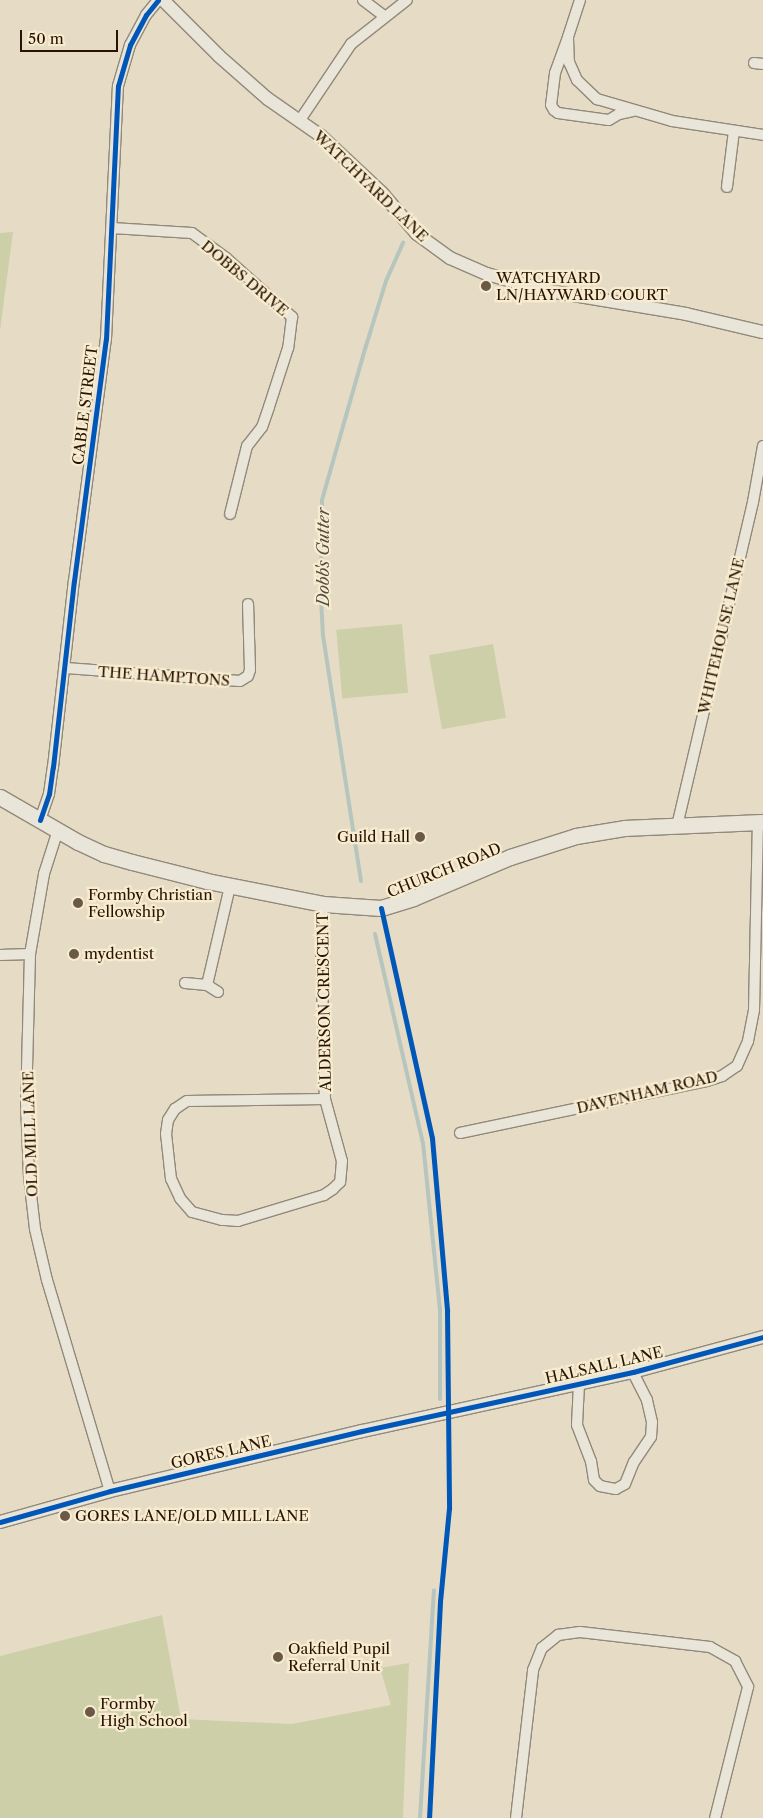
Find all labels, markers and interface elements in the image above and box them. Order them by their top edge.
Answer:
scale bar [22,20,120,52]
text: 50 m [28,29,64,48]
street label: WATCHYARD LANE [310,127,432,245]
street label: DOBBS DRIVE [198,236,292,320]
place label: WATCHYARD LN/HAYWARD COURT [496,268,668,303]
marker: WATCHYARD LN/HAYWARD COURT [480,280,492,292]
street label: CABLE STREET [69,344,101,466]
water label: Dobb's Gutter [313,508,333,606]
street label: WHITEHOUSE LANE [694,556,748,716]
street label: THE HAMPTONS [97,662,231,690]
place label: Guild Hall [337,828,410,846]
marker: Guild Hall [414,831,426,843]
street label: CHURCH ROAD [384,839,504,901]
place label: Formby Christian Fellowship [88,885,213,920]
marker: Formby Christian Fellowship [72,897,84,909]
street label: ALDERSON CRESCENT [313,912,335,1092]
place label: mydentist [84,945,154,963]
marker: mydentist [68,948,80,960]
street label: DAVENHAM ROAD [575,1067,719,1117]
street label: OLD MILL LANE [19,1071,41,1197]
street label: HALSALL LANE [543,1343,665,1387]
street label: GORES LANE [169,1432,273,1472]
place label: GORES LANE/OLD MILL LANE [75,1507,309,1525]
marker: GORES LANE/OLD MILL LANE [59,1510,71,1522]
place label: Oakfield Pupil Referral Unit [288,1639,390,1674]
marker: Oakfield Pupil Referral Unit [272,1651,284,1663]
place label: Formby High School [100,1694,188,1729]
marker: Formby High School [84,1706,96,1718]

